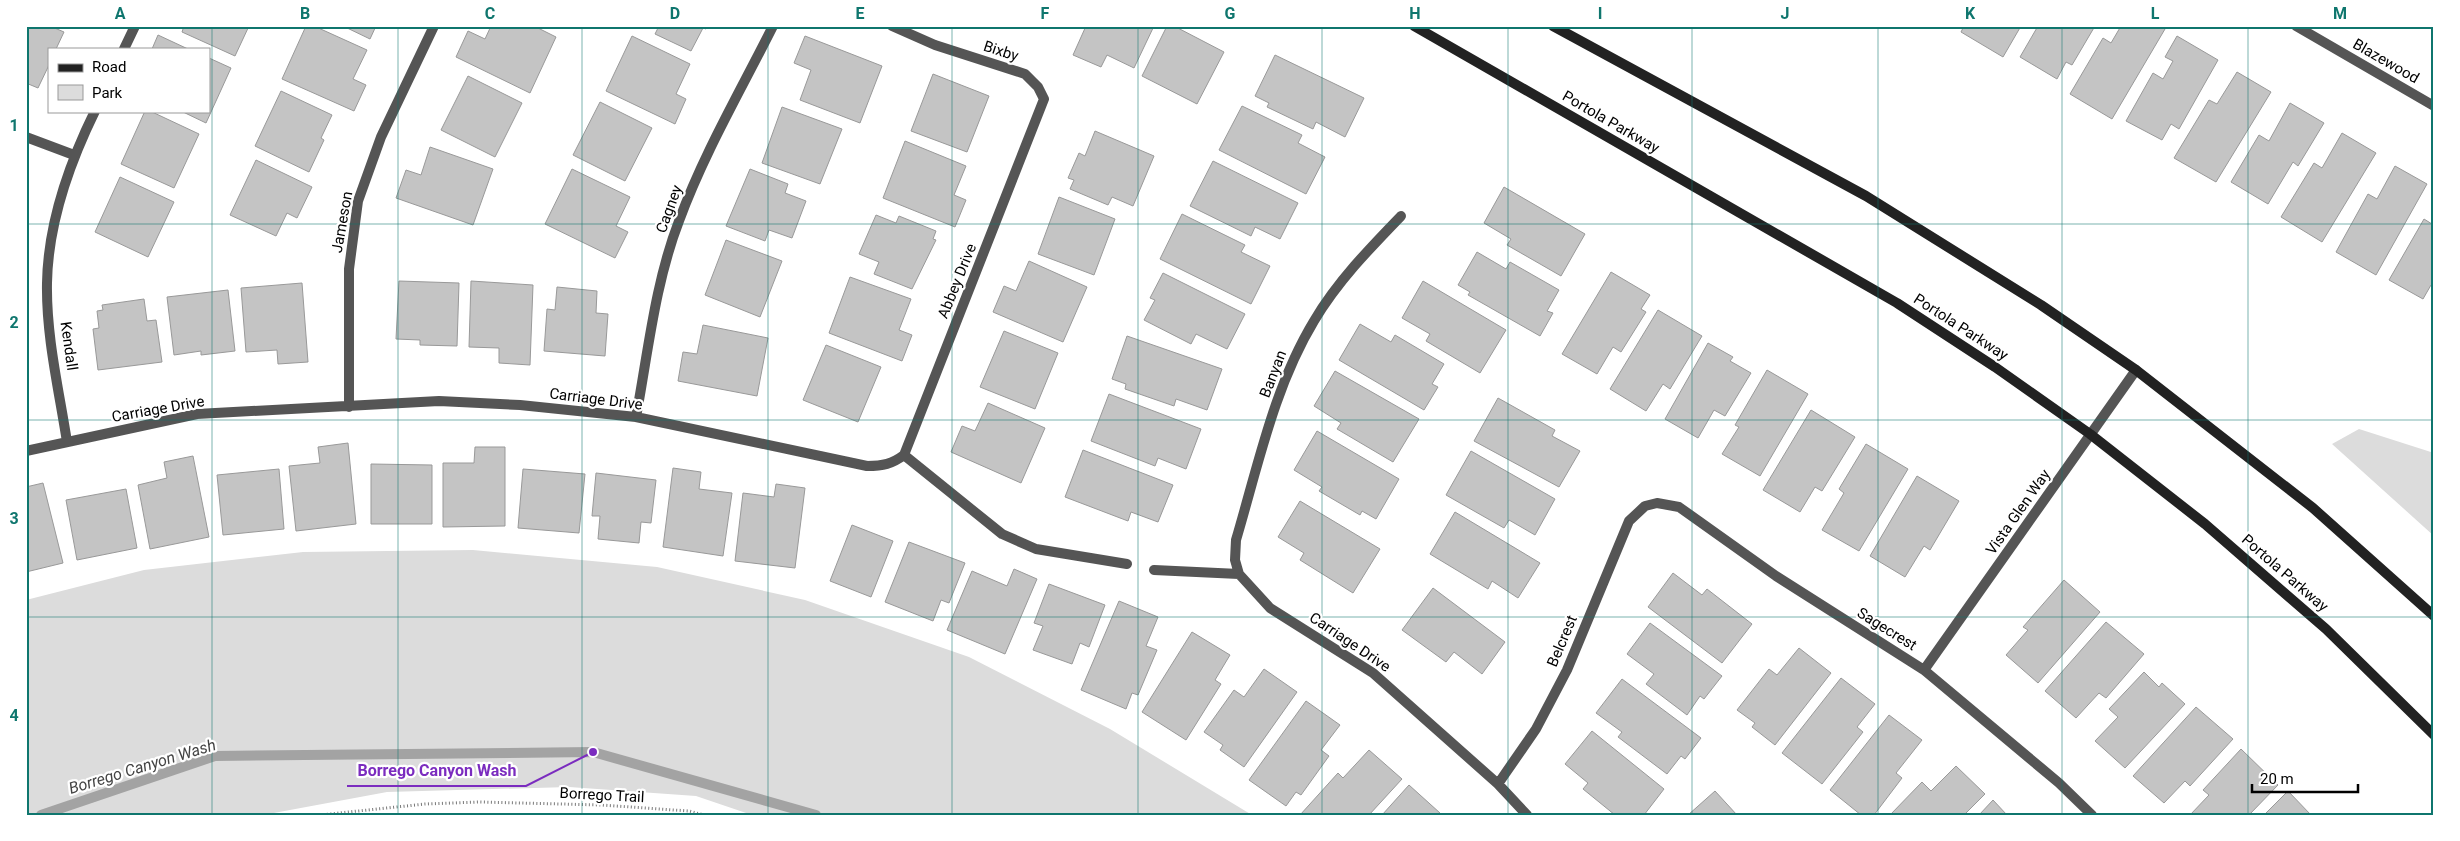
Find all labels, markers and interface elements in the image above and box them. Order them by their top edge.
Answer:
text: A [115,4,126,23]
text: B [300,4,310,23]
text: C [485,4,495,23]
text: D [670,4,680,23]
text: E [856,4,865,23]
text: F [1041,4,1050,23]
text: G [1225,4,1236,23]
text: H [1409,4,1421,23]
text: I [1598,4,1602,23]
text: J [1781,4,1789,23]
text: K [1965,4,1976,23]
text: L [2151,4,2160,23]
text: M [2333,4,2347,23]
street label: Blazewood [2350,35,2422,87]
street label: Bixby [981,37,1021,65]
legend [48,48,210,112]
text: Road [92,58,126,76]
text: Park [92,84,123,102]
street label: Portola Parkway [1559,87,1663,157]
text: 1 [9,116,19,135]
street label: Cagney [652,183,686,235]
street label: Jameson [328,190,356,254]
street label: Abbey Drive [934,241,980,321]
street label: Portola Parkway [1910,290,2012,364]
text: 2 [9,313,19,332]
street label: Kendall [57,320,81,372]
street label: Banyan [1256,348,1290,400]
street label: Carriage Drive [548,384,644,414]
street label: Carriage Drive [110,392,206,426]
street label: Vista Glen Way [1982,466,2054,558]
text: 3 [9,509,19,528]
street label: Portola Parkway [2238,530,2332,616]
street label: Sagecrest [1854,604,1920,654]
street label: Carriage Drive [1306,608,1394,676]
street label: Belcrest [1543,612,1581,670]
text: 4 [9,706,19,725]
water label: Borrego Canyon Wash [66,735,218,798]
callout: Borrego Canyon Wash [347,755,526,786]
text: Borrego Canyon Wash [358,761,517,780]
scale bar [2252,761,2359,793]
text: 20 m [2260,770,2294,788]
street label: Borrego Trail [559,784,645,806]

